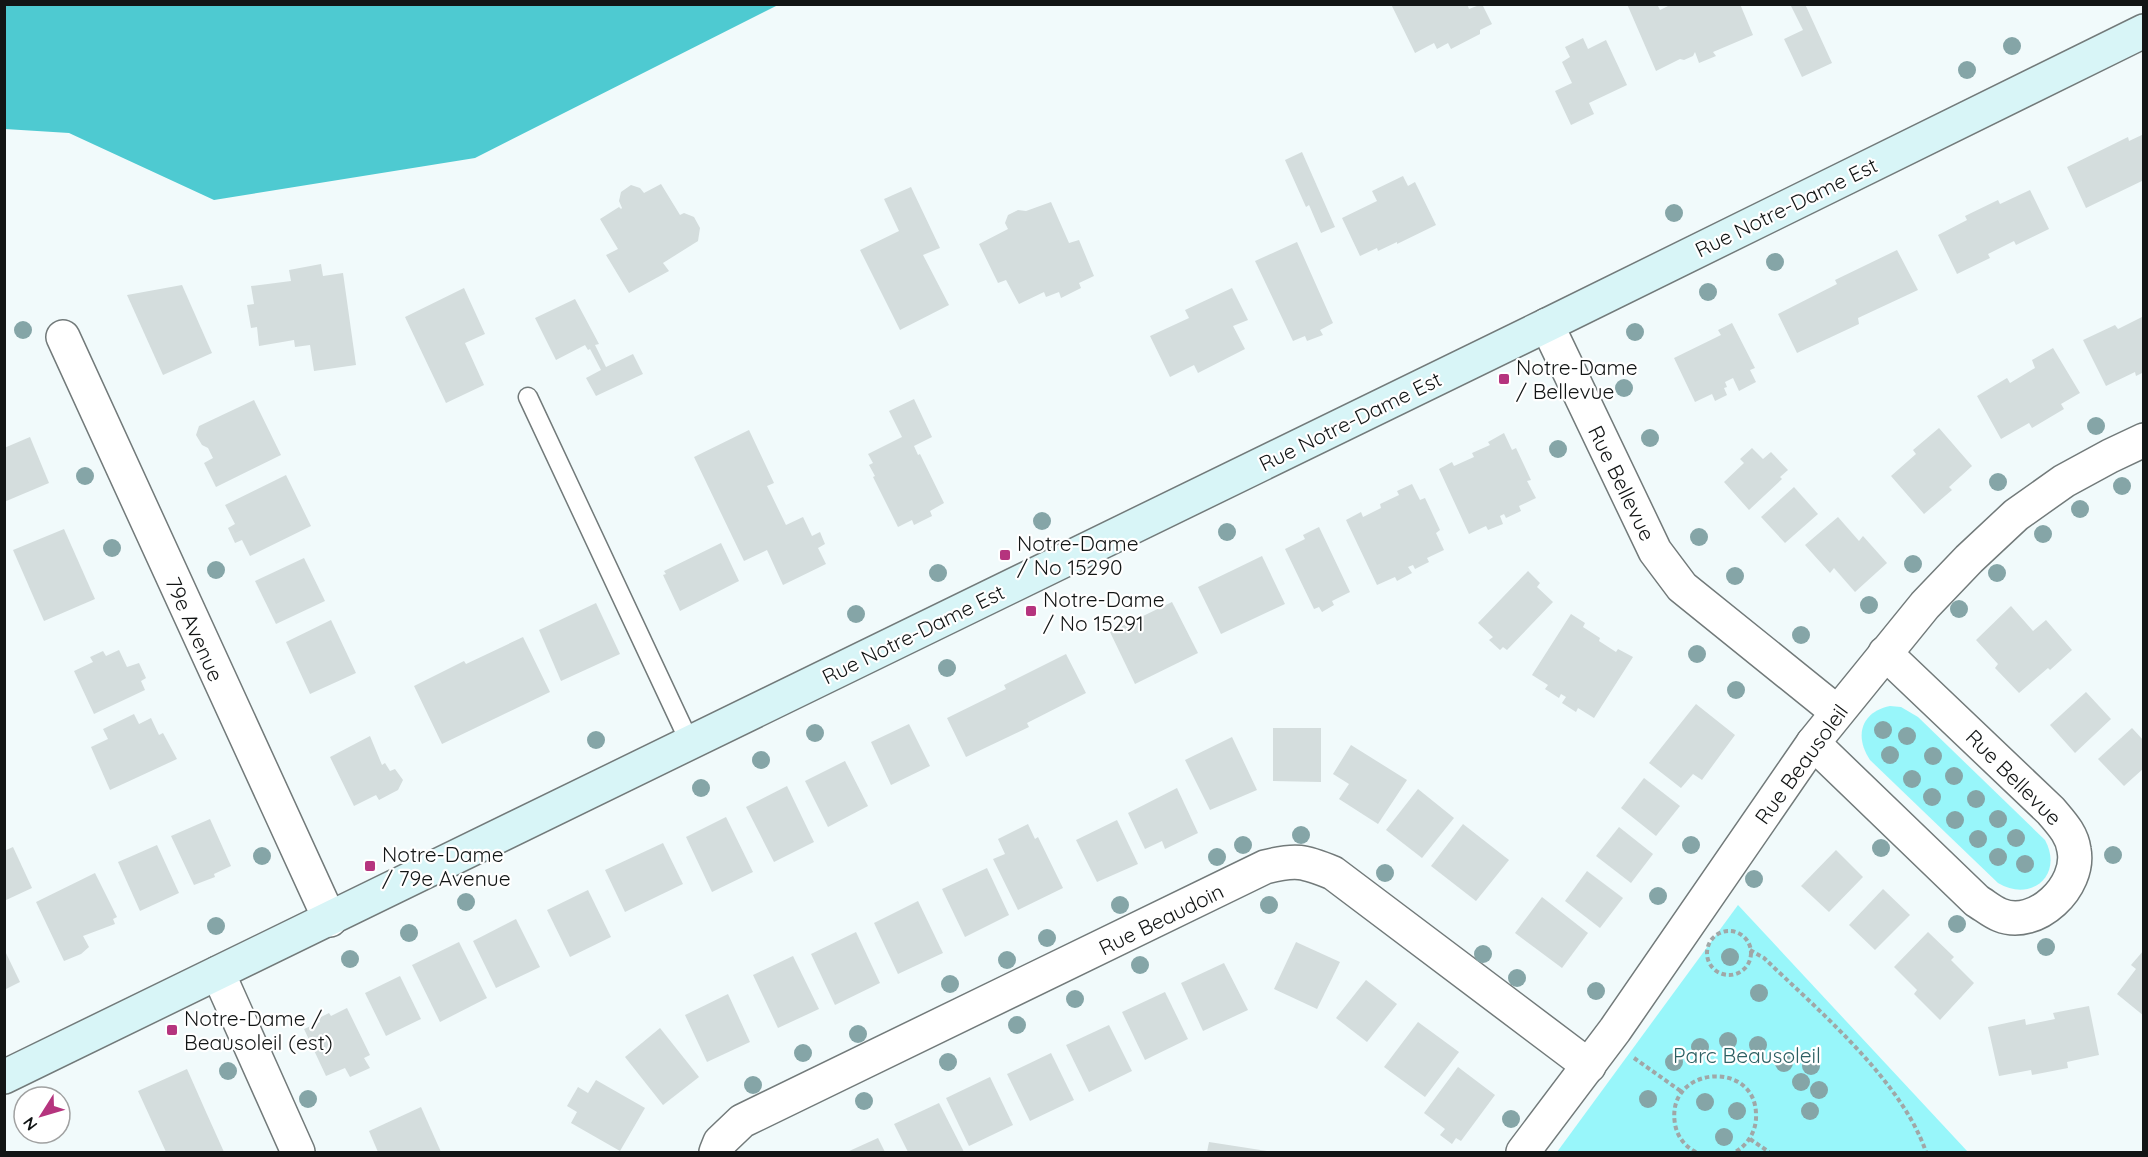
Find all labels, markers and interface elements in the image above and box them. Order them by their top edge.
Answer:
street label: Rue Notre-Dame Est [1691,152,1881,262]
place label: Notre-Dame / Bellevue [1516,354,1638,404]
street label: Rue Notre-Dame Est [1255,366,1445,476]
marker: Notre-Dame / Bellevue [1497,372,1511,386]
street label: Rue Bellevue [1583,421,1661,545]
place label: Notre-Dame / No 15290 [1017,530,1139,580]
marker: Notre-Dame / No 15290 [998,548,1012,562]
street label: 79e Avenue [160,573,230,685]
street label: Rue Notre-Dame Est [818,579,1008,689]
place label: Notre-Dame / No 15291 [1043,586,1165,636]
marker: Notre-Dame / No 15291 [1024,604,1038,618]
street label: Rue Beausoleil [1749,699,1853,829]
street label: Rue Bellevue [1961,724,2067,830]
place label: Notre-Dame / 79e Avenue [382,841,511,891]
marker: Notre-Dame / 79e Avenue [363,859,377,873]
street label: Rue Beaudoin [1094,878,1228,960]
place label: Notre-Dame / Beausoleil (est) [184,1005,333,1055]
marker: Notre-Dame / Beausoleil (est) [165,1023,179,1037]
park label: Parc Beausoleil [1673,1042,1821,1068]
north arrow [12,1085,72,1145]
text: N [18,1113,42,1135]

